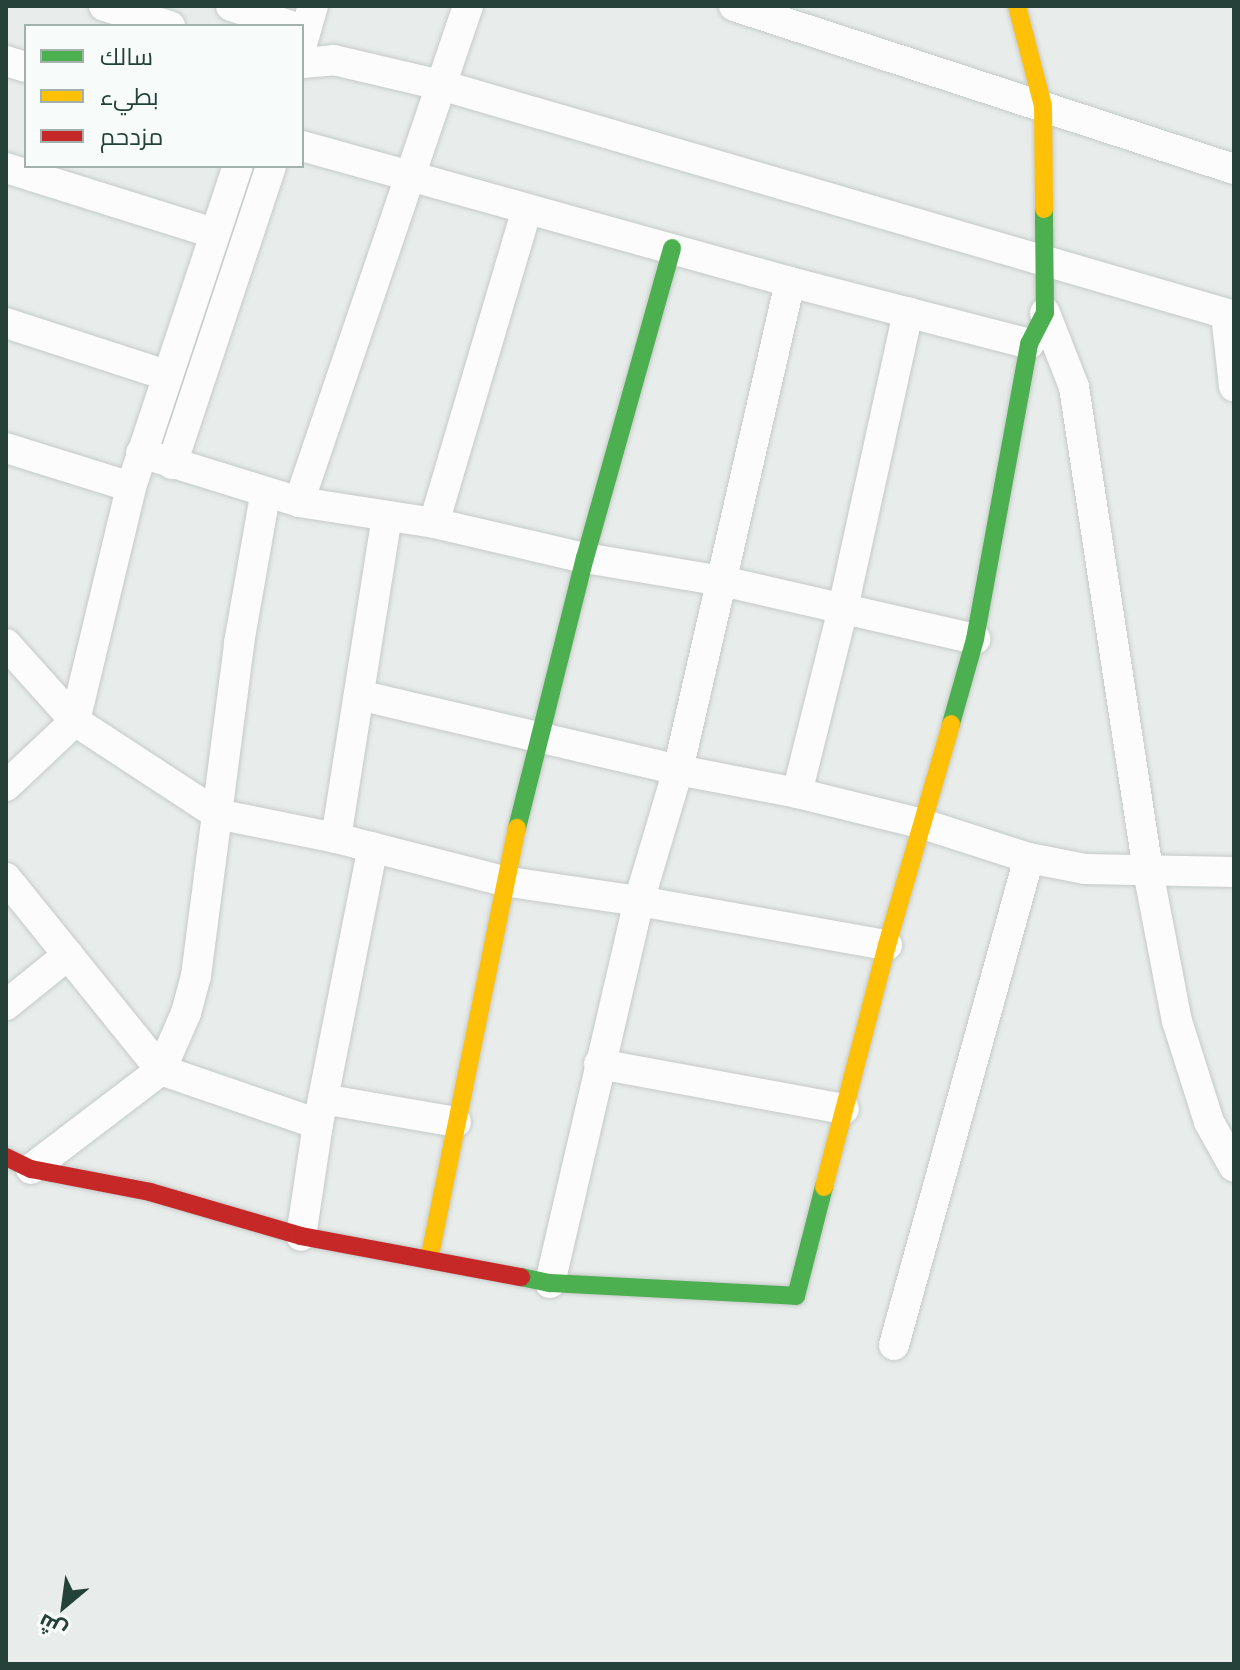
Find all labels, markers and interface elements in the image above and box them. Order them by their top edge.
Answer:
legend [24,24,304,168]
text: سالك [100,40,153,72]
text: بطيء [100,80,159,112]
text: مزدحم [100,120,163,152]
north arrow [24,1566,104,1646]
text: ش [33,1607,72,1647]

